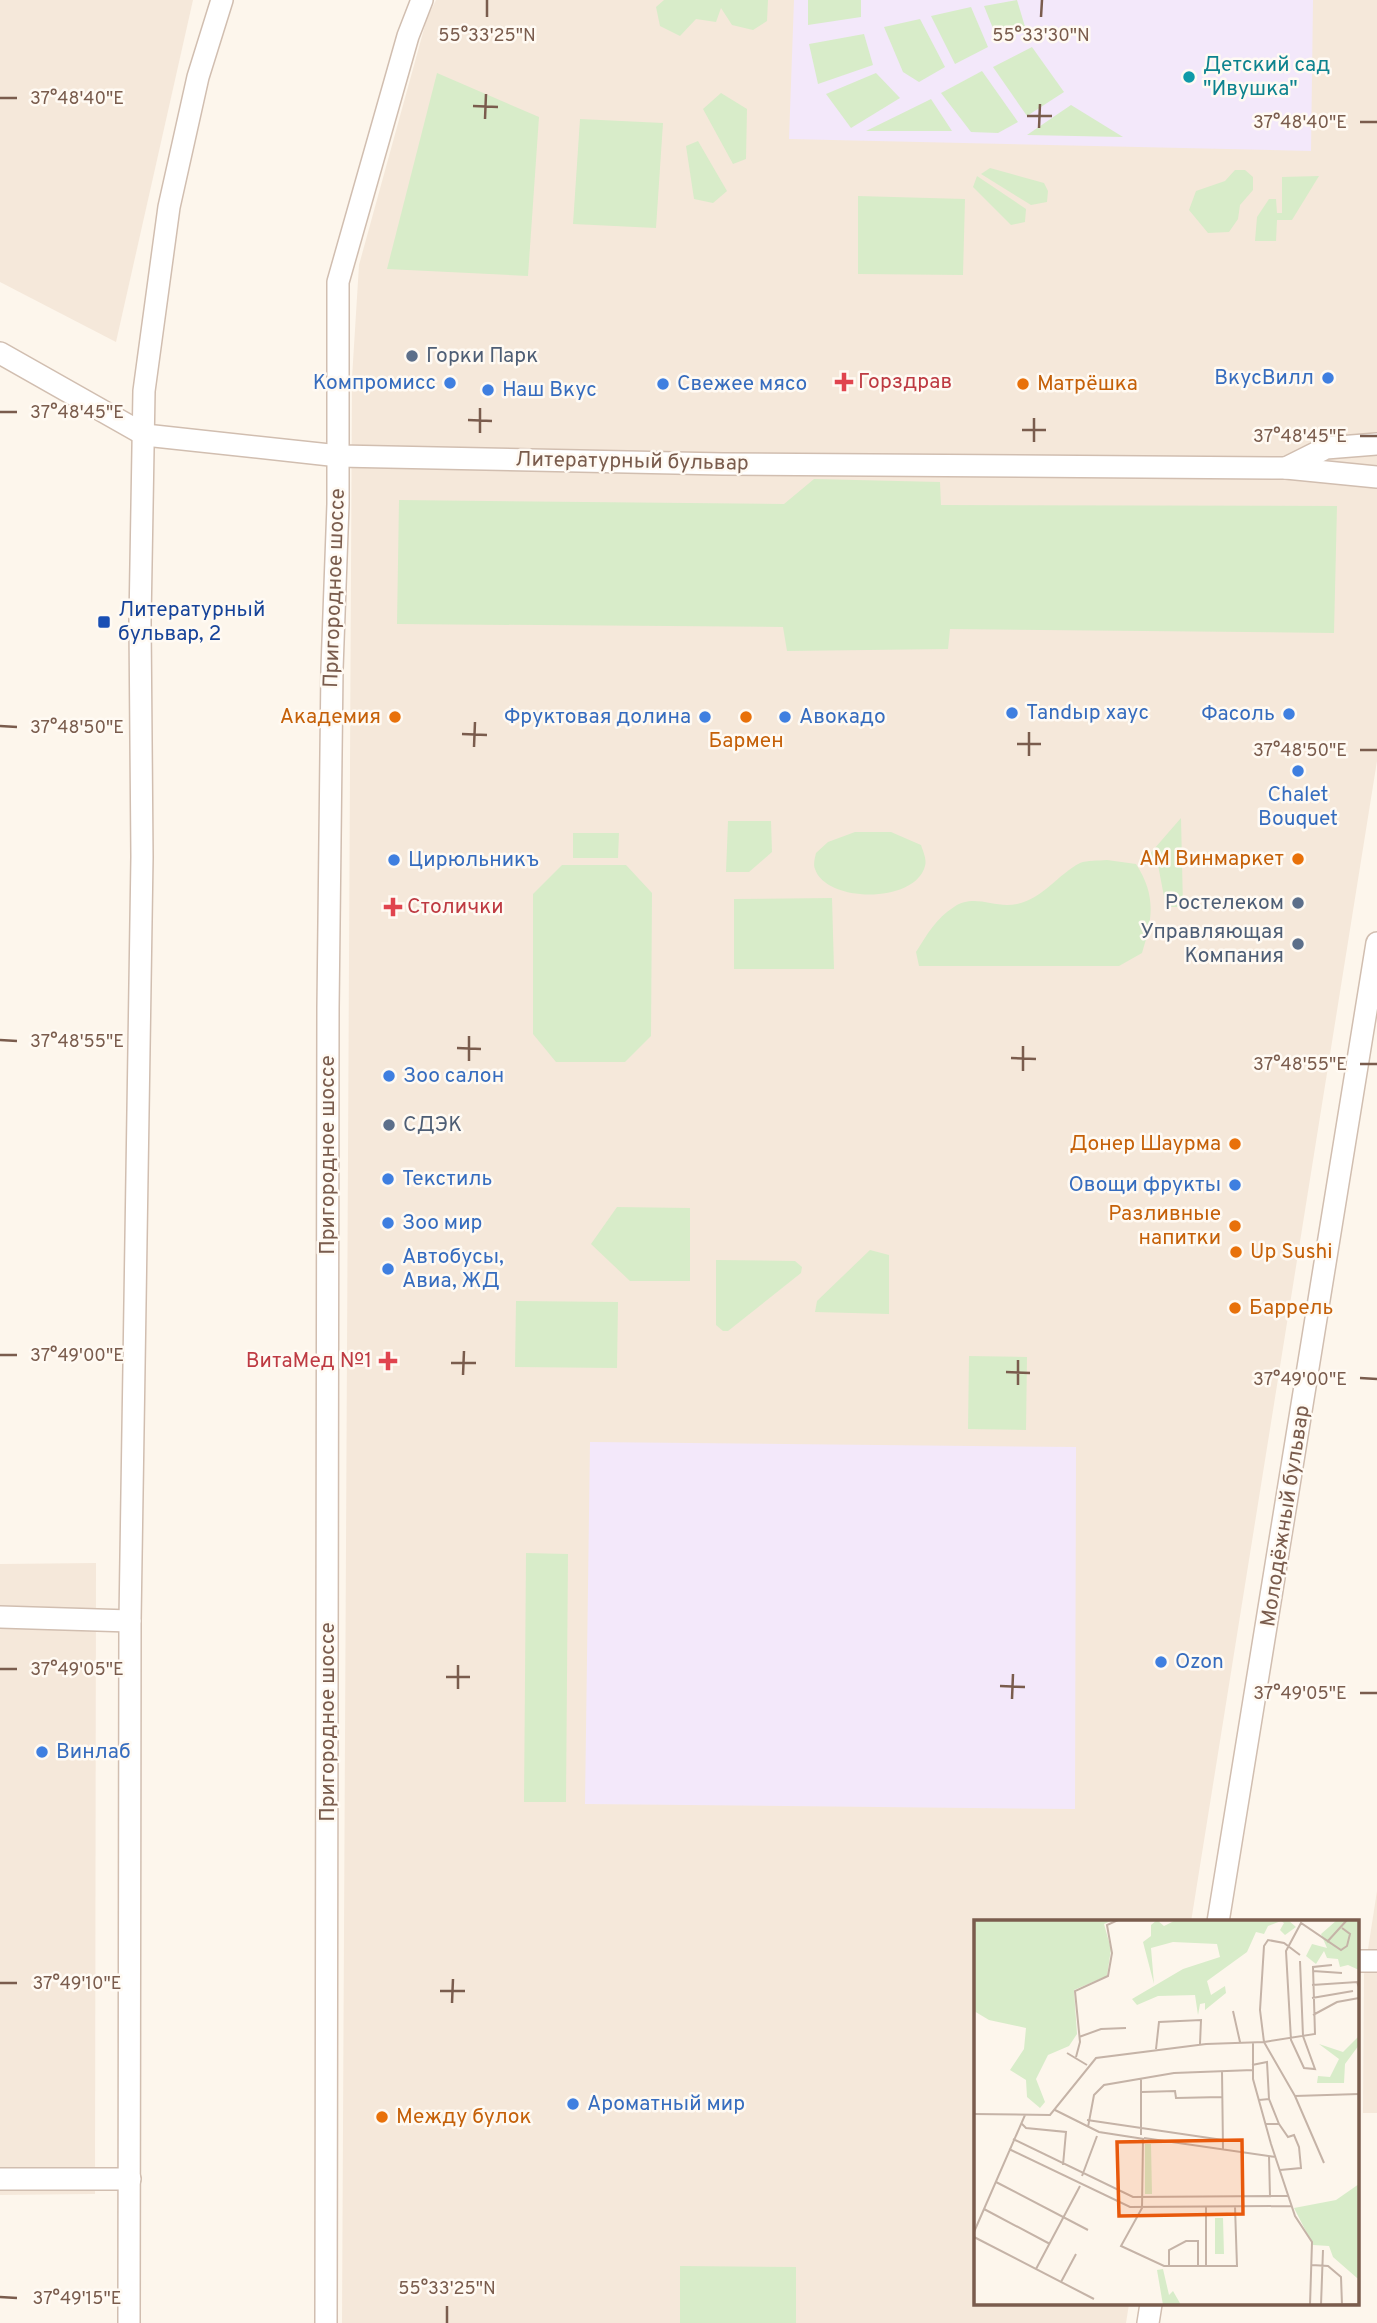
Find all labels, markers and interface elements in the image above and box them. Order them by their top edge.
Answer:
text: 55°33'25"N [438,25,536,48]
text: 55°33'30"N [992,25,1090,48]
place label: Детский сад "Ивушка" [1203,52,1330,103]
marker: Детский сад "Ивушка" [1181,69,1197,85]
text: 37°48'40"E [30,88,124,111]
text: 37°48'40"E [1253,112,1347,135]
place label: Горки Парк [426,343,538,370]
marker: Горки Парк [404,348,420,364]
place label: ВкусВилл [1214,365,1314,392]
place label: Горздрав [858,369,952,396]
place label: Компромисс [313,370,436,397]
marker: ВкусВилл [1320,370,1336,386]
place label: Свежее мясо [677,371,807,398]
place label: Матрёшка [1037,371,1138,398]
marker: Горздрав [836,374,852,390]
marker: Компромисс [442,375,458,391]
marker: Свежее мясо [655,376,671,392]
marker: Матрёшка [1015,376,1031,392]
place label: Наш Вкус [502,377,597,404]
marker: Наш Вкус [480,382,496,398]
text: 37°48'45"E [30,402,124,425]
text: 37°48'45"E [1253,426,1347,449]
street label: Литературный бульвар [515,446,749,478]
street label: Пригородное шоссе [318,488,352,688]
place label: Литературный бульвар, 2 [118,597,265,648]
marker: Литературный бульвар, 2 [96,614,112,630]
place label: Tandыр хаус [1026,700,1149,727]
place label: Фасоль [1201,701,1275,728]
place label: Академия [280,704,381,731]
place label: Фруктовая долина [504,704,691,731]
place label: Авокадо [799,704,886,731]
marker: Tandыр хаус [1004,705,1020,721]
marker: Фасоль [1281,706,1297,722]
marker: Академия [387,709,403,725]
marker: Фруктовая долина [697,709,713,725]
marker: Бармен [738,709,754,725]
marker: Авокадо [777,709,793,725]
text: 37°48'50"E [30,717,124,740]
place label: Бармен [708,728,784,755]
text: 37°48'50"E [1253,740,1347,763]
marker: Chalet Bouquet [1290,763,1306,779]
place label: Chalet Bouquet [1258,782,1338,833]
place label: АМ Винмаркет [1139,846,1284,873]
place label: Цирюльникъ [408,847,539,874]
marker: АМ Винмаркет [1290,851,1306,867]
marker: Цирюльникъ [386,852,402,868]
place label: Ростелеком [1165,890,1284,917]
place label: Столички [407,894,504,921]
marker: Ростелеком [1290,895,1306,911]
marker: Столички [385,899,401,915]
place label: Управляющая Компания [1140,919,1284,970]
marker: Управляющая Компания [1290,936,1306,952]
text: 37°48'55"E [30,1031,124,1054]
text: 37°48'55"E [1253,1054,1347,1077]
street label: Пригородное шоссе [315,1055,342,1255]
place label: Зоо салон [403,1063,504,1090]
marker: Зоо салон [381,1068,397,1084]
place label: СДЭК [403,1112,462,1139]
marker: СДЭК [381,1117,397,1133]
place label: Донер Шаурма [1069,1131,1221,1158]
marker: Донер Шаурма [1227,1136,1243,1152]
place label: Текстиль [402,1166,492,1193]
marker: Текстиль [380,1171,396,1187]
place label: Овощи фрукты [1068,1172,1221,1199]
marker: Овощи фрукты [1227,1177,1243,1193]
place label: Разливные напитки [1108,1201,1221,1252]
place label: Зоо мир [402,1210,482,1237]
marker: Зоо мир [380,1215,396,1231]
marker: Разливные напитки [1227,1218,1243,1234]
place label: Up Sushi [1250,1239,1333,1266]
place label: Автобусы, Авиа, ЖД [402,1244,504,1295]
marker: Up Sushi [1228,1244,1244,1260]
marker: Автобусы, Авиа, ЖД [380,1261,396,1277]
place label: Баррель [1249,1295,1333,1322]
marker: Баррель [1227,1300,1243,1316]
text: 37°49'00"E [30,1345,124,1368]
place label: ВитаМед №1 [246,1348,372,1375]
marker: ВитаМед №1 [378,1351,398,1371]
text: 37°49'00"E [1253,1369,1347,1392]
street label: Молодёжный бульвар [1255,1403,1317,1629]
street label: Пригородное шоссе [315,1622,342,1822]
place label: Ozon [1175,1649,1224,1676]
marker: Ozon [1153,1654,1169,1670]
text: 37°49'05"E [30,1659,124,1682]
text: 37°49'05"E [1253,1683,1347,1706]
place label: Винлаб [56,1739,131,1766]
marker: Винлаб [34,1744,50,1760]
inset map [974,1920,1360,2306]
text: 37°49'10"E [32,1973,122,1996]
place label: Ароматный мир [587,2091,745,2118]
marker: Ароматный мир [565,2096,581,2112]
place label: Между булок [396,2104,531,2131]
marker: Между булок [374,2109,390,2125]
text: 55°33'25"N [398,2278,496,2301]
text: 37°49'15"E [33,2288,121,2311]

